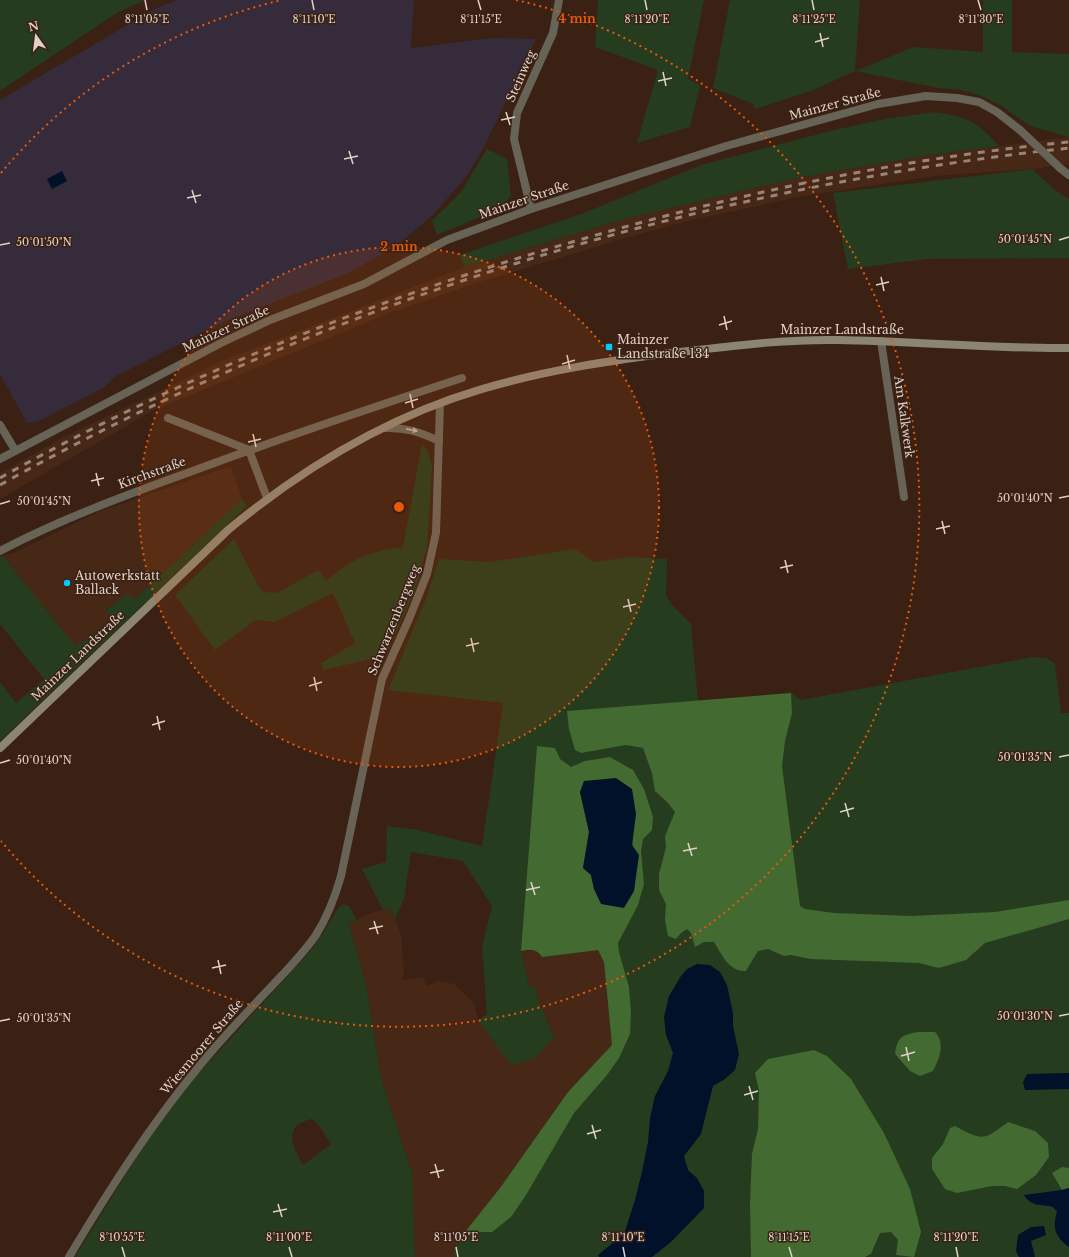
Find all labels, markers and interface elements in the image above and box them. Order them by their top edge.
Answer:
text: 4 min [558,11,596,26]
text: 8°11'05"E [125,13,169,26]
text: 8°11'10"E [292,13,336,26]
text: 8°11'15"E [460,13,502,26]
text: 8°11'20"E [625,13,669,26]
text: 8°11'25"E [792,13,836,26]
text: 8°11'30"E [959,13,1003,26]
north arrow [16,16,56,56]
text: N [27,18,41,34]
street label: Steinweg [502,47,539,104]
street label: Mainzer Straße [787,84,882,123]
street label: Mainzer Straße [477,177,571,222]
text: 50°01'45"N [998,233,1052,246]
text: 50°01'50"N [16,236,72,249]
text: 2 min [380,239,418,254]
street label: Mainzer Straße [180,302,272,355]
street label: Mainzer Landstraße [780,322,904,337]
place label: Mainzer Landstraße 134 [617,332,709,361]
marker: Mainzer Landstraße 134 [604,342,614,352]
street label: Am Kalkwerk [891,374,918,460]
one-way arrow [406,427,418,433]
street label: Kirchstraße [116,453,188,492]
text: 50°01'40"N [997,492,1053,505]
text: 50°01'45"N [17,495,71,508]
centre of rings [392,500,406,514]
street label: Schwarzenbergweg [364,561,423,677]
place label: Autowerkstatt Ballack [74,568,160,597]
marker: Autowerkstatt Ballack [62,578,72,588]
street label: Mainzer Landstraße [28,607,127,704]
text: 50°01'35"N [998,751,1052,764]
text: 50°01'40"N [16,754,72,767]
street label: Wiesmoorer Straße [157,996,246,1098]
text: 50°01'30"N [997,1010,1053,1023]
text: 50°01'35"N [17,1012,71,1025]
text: 8°10'55"E [99,1231,145,1244]
text: 8°11'00"E [266,1231,312,1244]
text: 8°11'05"E [434,1231,478,1244]
text: 8°11'10"E [601,1231,645,1244]
text: 8°11'15"E [768,1231,810,1244]
text: 8°11'20"E [934,1231,978,1244]

